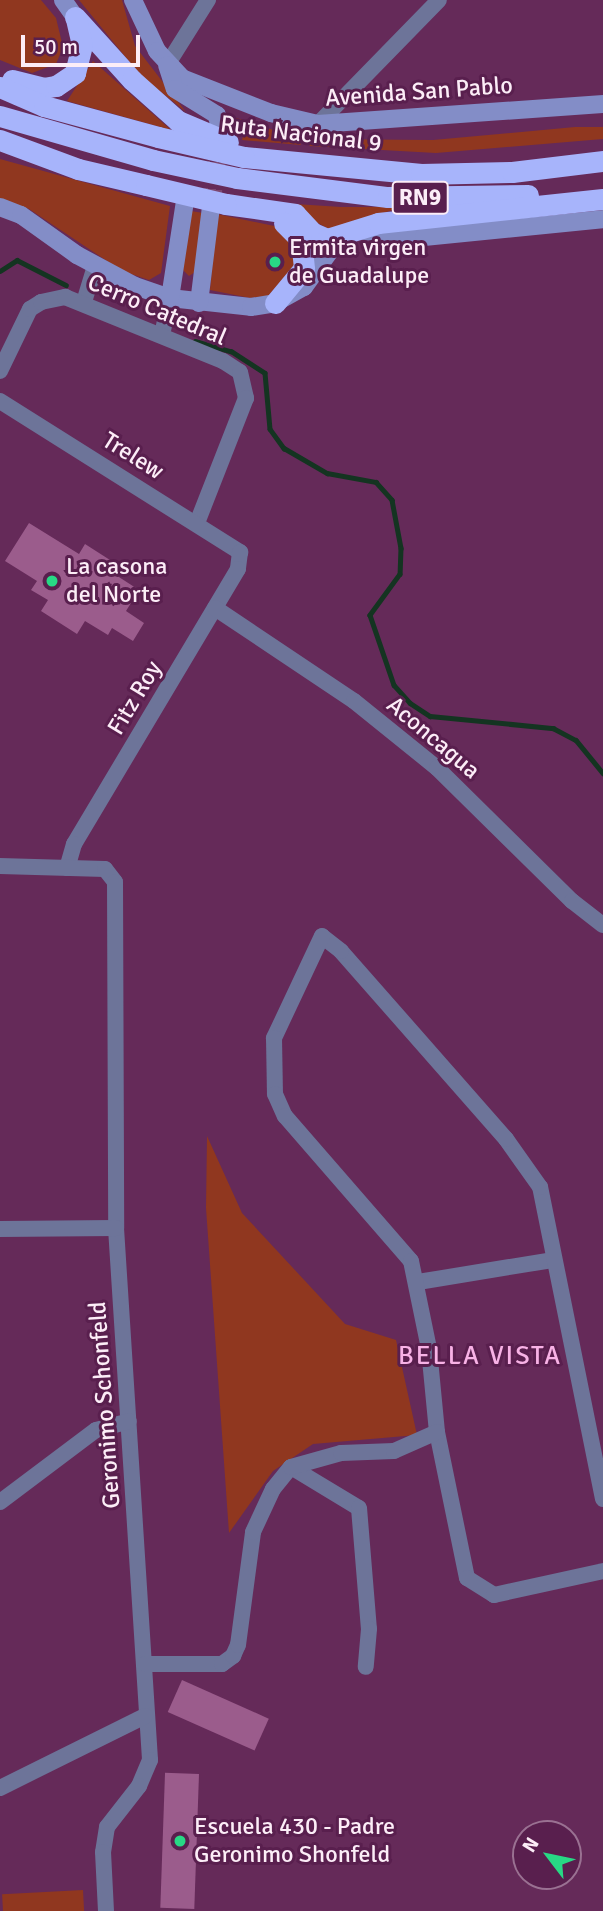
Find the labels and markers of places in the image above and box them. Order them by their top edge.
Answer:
place label: Ermita virgen de Guadalupe [289,234,429,290]
marker: Ermita virgen de Guadalupe [267,254,283,270]
place label: La casona del Norte [66,553,167,609]
marker: La casona del Norte [44,573,60,589]
place label: Escuela 430 - Padre Geronimo Shonfeld [194,1813,395,1869]
marker: Escuela 430 - Padre Geronimo Shonfeld [172,1833,188,1849]

